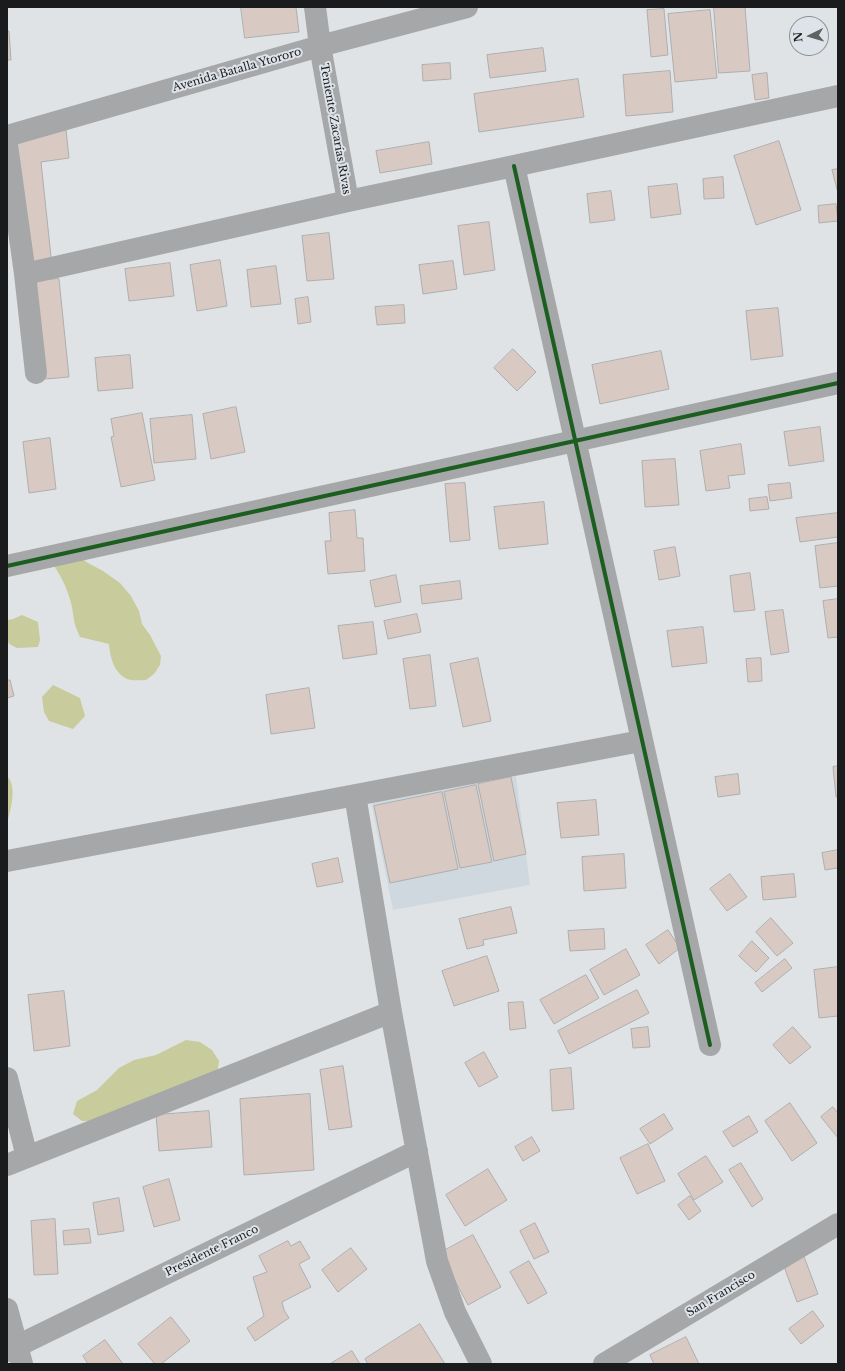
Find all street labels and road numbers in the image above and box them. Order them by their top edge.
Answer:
street label: Avenida Batalla Ytororo [171,45,303,95]
street label: Teniente Zacarías Rivas [317,63,353,195]
street label: Presidente Franco [163,1223,261,1279]
street label: San Francisco [684,1268,758,1320]

